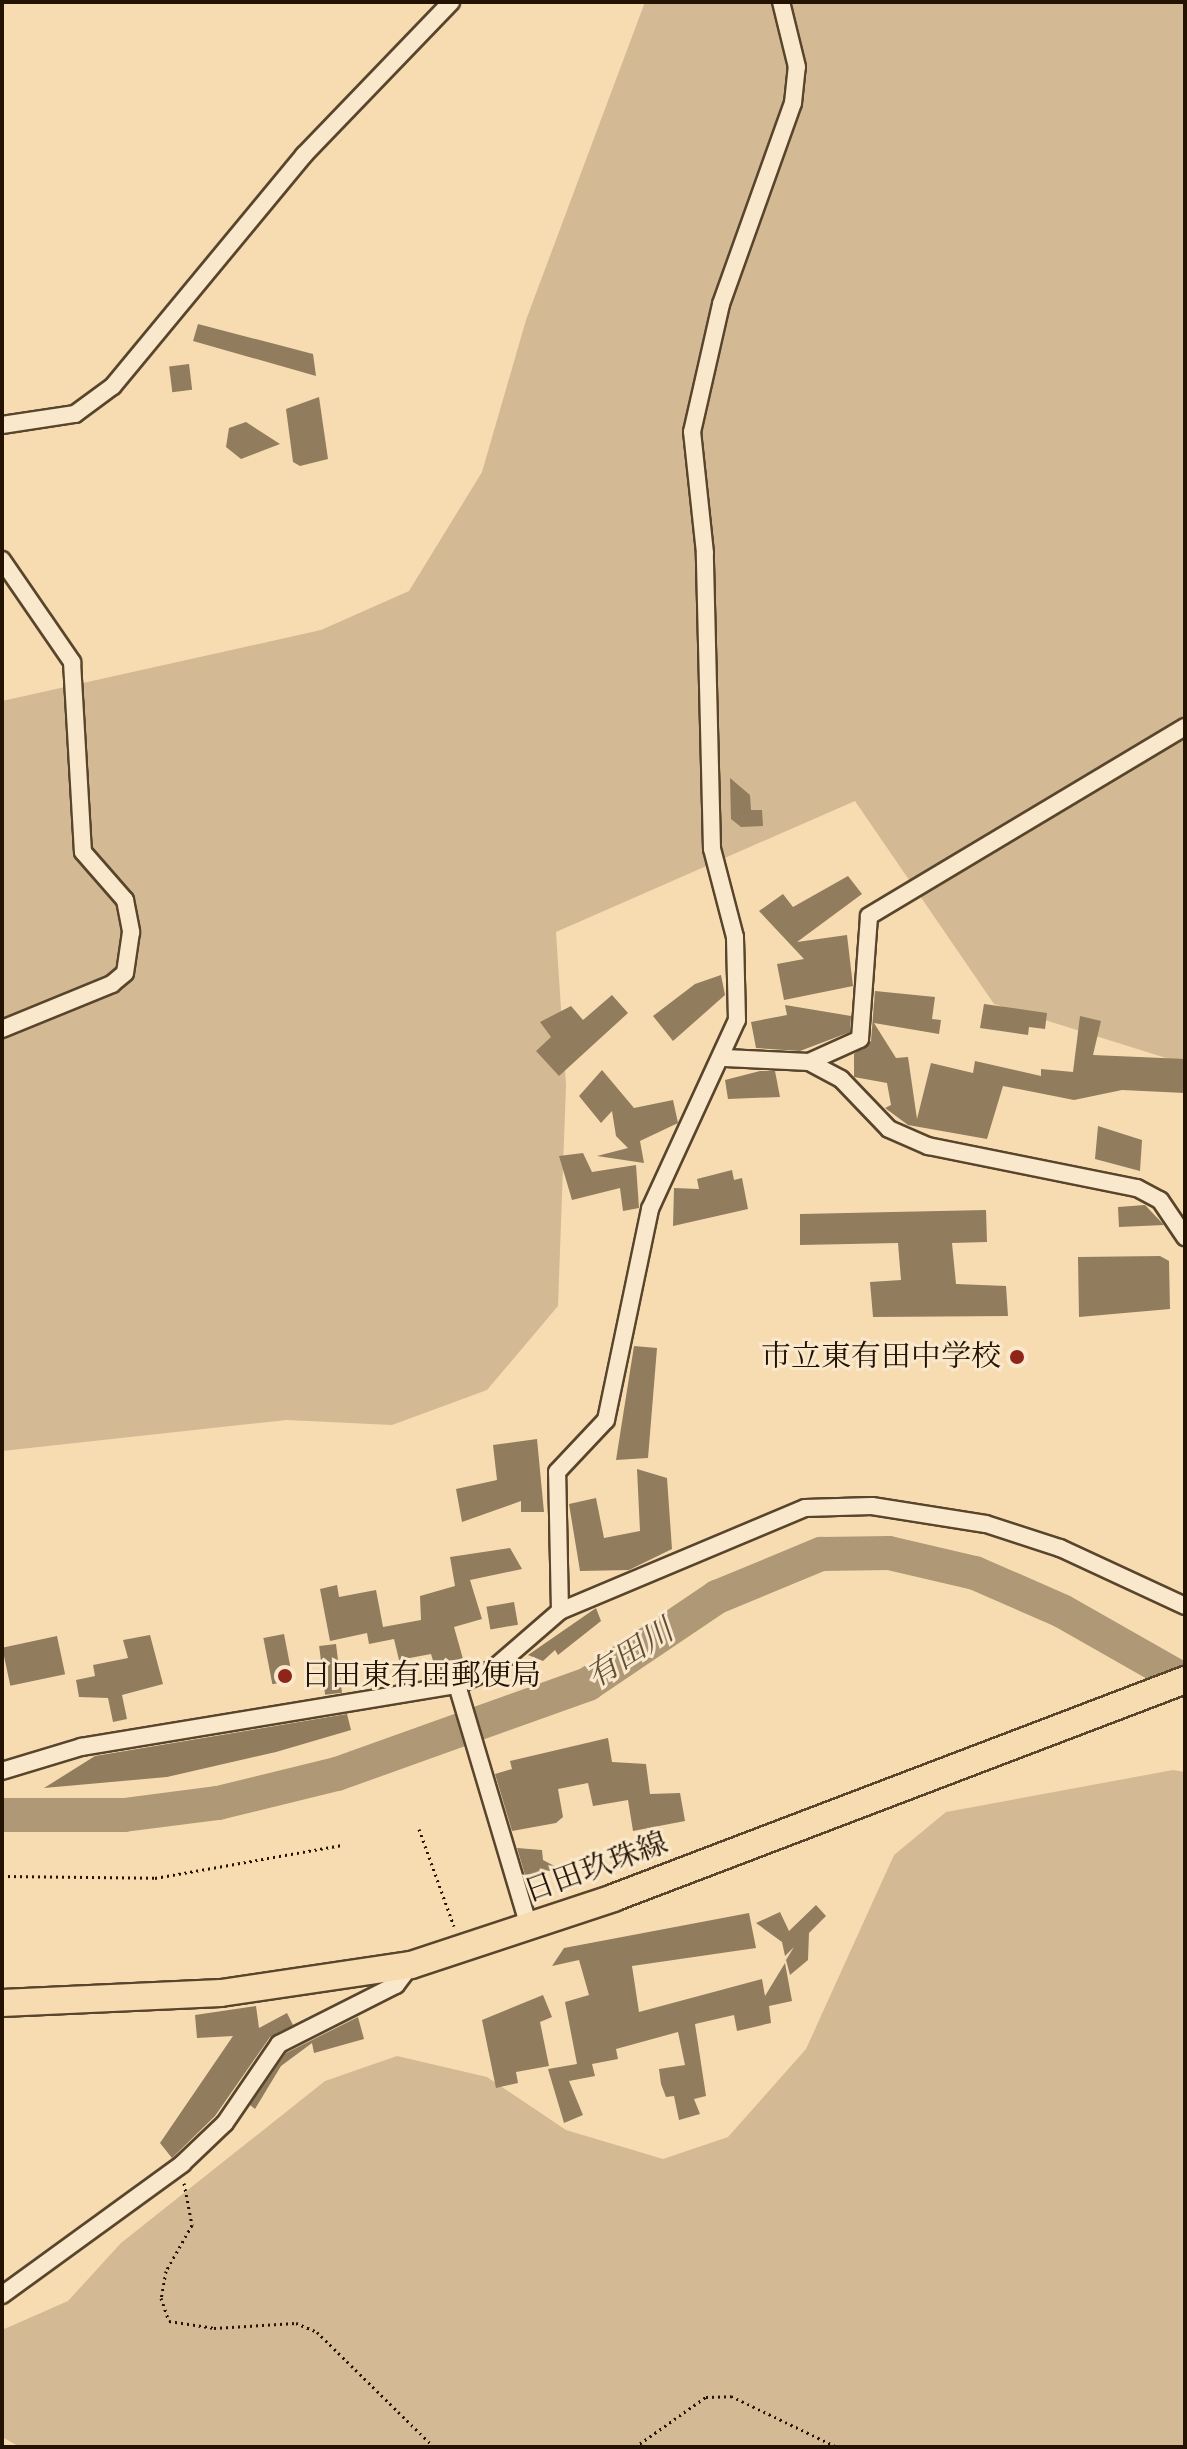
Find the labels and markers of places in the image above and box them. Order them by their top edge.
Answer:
place label: 市立東有田中学校 [761,1339,1001,1375]
marker: 市立東有田中学校 [1008,1348,1026,1366]
place label: 日田東有田郵便局 [301,1658,541,1694]
marker: 日田東有田郵便局 [276,1667,294,1685]

